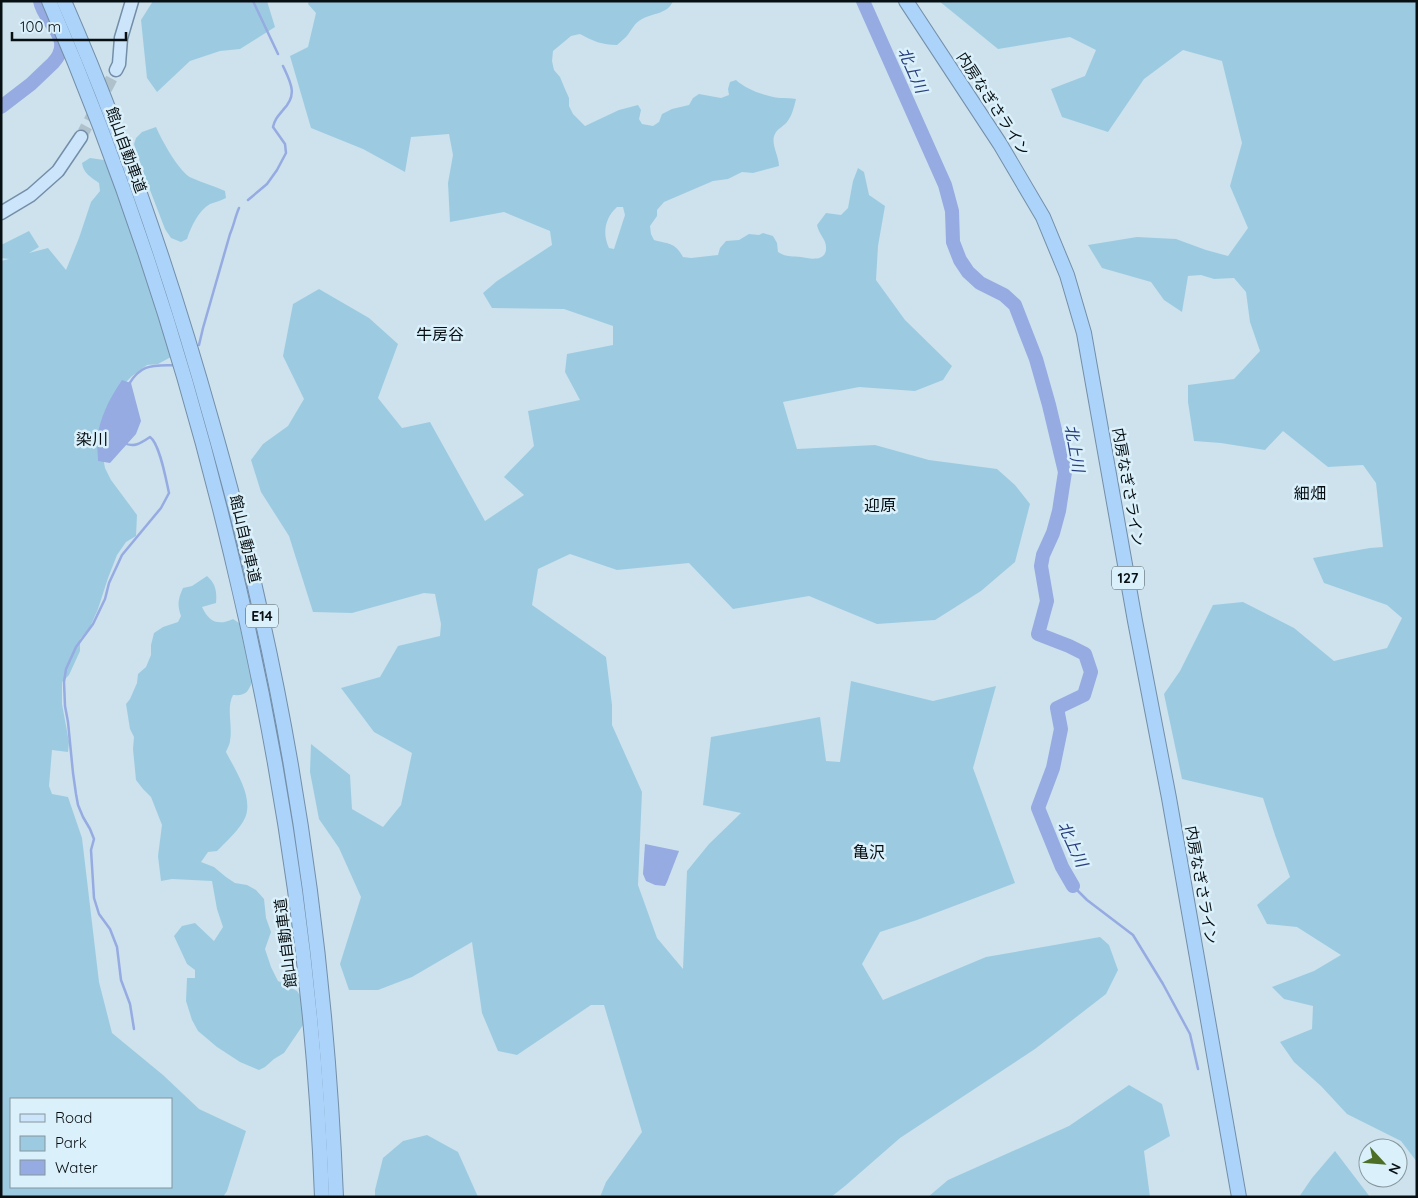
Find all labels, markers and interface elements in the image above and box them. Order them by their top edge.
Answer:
scale bar [12,10,126,42]
text: 100 m [20,17,61,36]
water label: 北上川 [894,44,933,98]
street label: 内房なぎさライン [953,48,1034,159]
street label: 館山自動車道 [102,104,151,195]
district label: 牛房谷 [416,324,464,344]
water label: 北上川 [1061,423,1089,475]
street label: 内房なぎさライン [1109,426,1148,548]
district label: 染川 [76,429,108,449]
district label: 細畑 [1294,483,1326,503]
street label: 館山自動車道 [226,493,265,585]
district label: 迎原 [864,495,896,515]
road number: 127 [1112,566,1144,590]
road number: E14 [246,604,278,628]
water label: 北上川 [1054,818,1093,872]
street label: 内房なぎさライン [1182,824,1221,946]
district label: 亀沢 [853,842,885,862]
street label: 館山自動車道 [271,897,300,989]
legend [10,1098,172,1188]
text: Road [55,1108,92,1127]
text: Park [55,1133,87,1152]
north arrow [1358,1138,1408,1188]
text: Water [55,1158,98,1177]
text: N [1384,1160,1405,1177]

